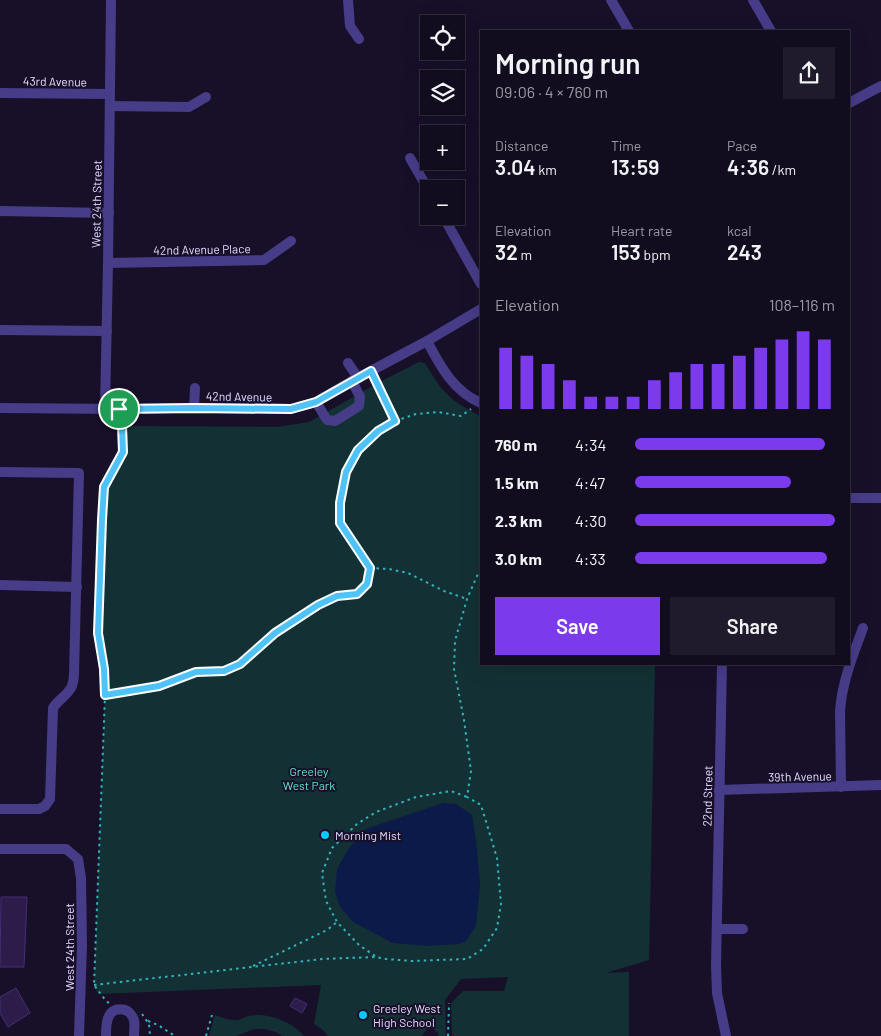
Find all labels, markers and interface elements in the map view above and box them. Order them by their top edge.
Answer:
map controls [420,15,465,225]
button: locate [420,15,465,60]
text: Morning run [495,46,641,80]
button: share [783,47,835,99]
button: layers [420,70,465,115]
street label: 43rd Avenue [23,73,87,89]
text: 09:06 · 4 × 760 m [495,82,608,101]
button: + [420,125,465,170]
text: Distance [495,137,548,154]
text: Time [611,137,641,154]
text: Pace [727,137,757,154]
text: 3.04 [495,154,536,179]
text: 13:59 [611,154,659,179]
text: 4:36 [727,154,769,179]
street label: West 24th Street [88,160,104,248]
text: km [536,161,557,178]
text: /km [769,161,796,178]
button: − [420,180,465,225]
text: Elevation [495,222,551,239]
text: Heart rate [611,222,672,239]
text: kcal [727,222,751,239]
text: 32 [495,239,518,264]
text: 153 [611,239,641,264]
text: 243 [727,239,762,264]
street label: 42nd Avenue Place [153,241,251,257]
text: m [518,246,532,263]
text: bpm [641,246,670,263]
text: Elevation [495,295,559,314]
text: 108–116 m [769,295,835,314]
pin [98,388,140,430]
street label: 42nd Avenue [206,388,272,404]
icon: arrive [105,395,133,423]
text: 760 m [495,435,537,454]
text: 4:34 [575,435,606,454]
text: 1.5 km [495,473,539,492]
text: 4:47 [575,473,605,492]
text: 2.3 km [495,511,542,530]
text: 4:30 [575,511,607,530]
text: 3.0 km [495,549,542,568]
text: 4:33 [575,549,606,568]
button: Save [495,597,660,655]
button: Share [670,597,835,655]
park label: Greeley West Park [283,764,335,792]
street label: 22nd Street [699,765,715,827]
street label: 39th Avenue [768,768,832,784]
place label: Morning Mist [335,828,401,842]
marker: Morning Mist [319,829,331,841]
street label: West 24th Street [62,903,76,991]
place label: Greeley West High School [373,1001,441,1029]
marker: Greeley West High School [357,1009,369,1021]

